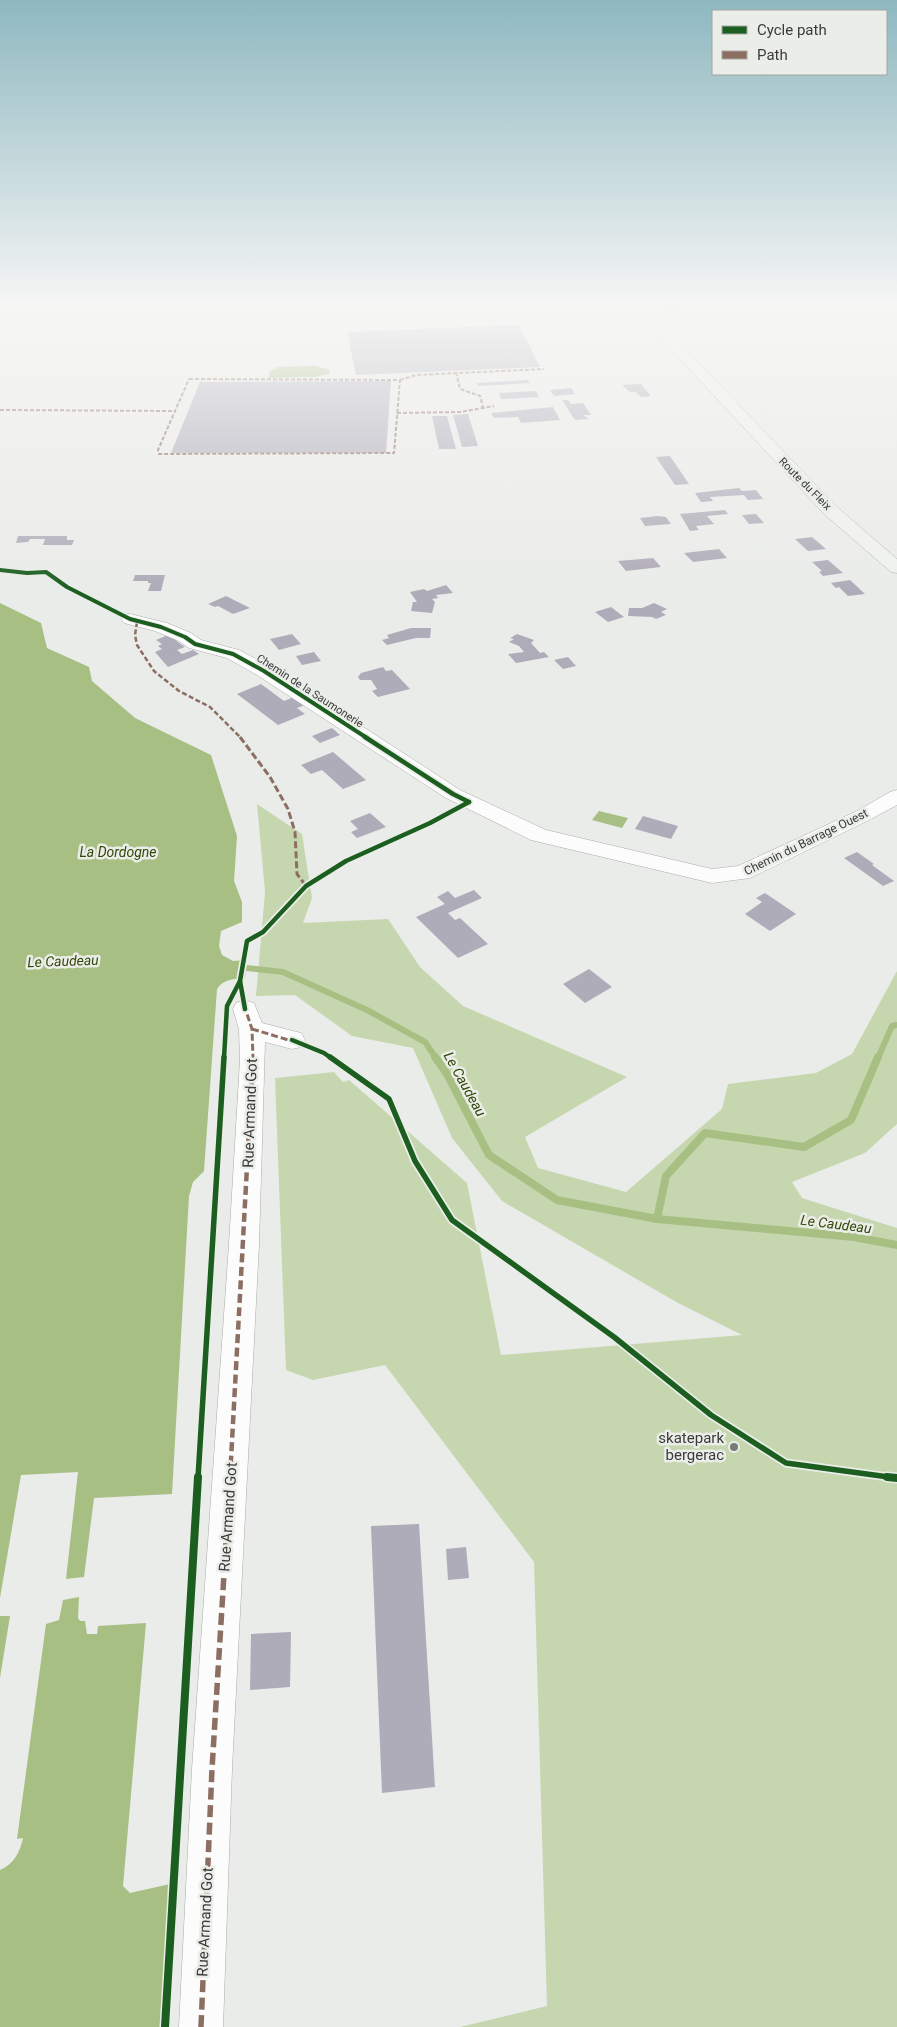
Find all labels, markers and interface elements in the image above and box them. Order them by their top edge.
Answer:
legend [712,10,887,75]
text: Cycle path [757,21,827,39]
text: Path [757,46,788,64]
street label: Route du Fleix [776,455,834,513]
street label: Chemin de la Saumonerie [254,652,366,731]
street label: Chemin du Barrage Ouest [742,806,870,878]
water label: La Dordogne [80,844,157,860]
water label: Le Caudeau [27,952,99,970]
water label: Le Caudeau [441,1049,490,1120]
street label: Rue Armand Got [239,1058,261,1168]
water label: Le Caudeau [800,1212,873,1236]
place label: skatepark bergerac [658,1429,724,1464]
marker: skatepark bergerac [728,1441,740,1453]
street label: Rue Armand Got [215,1462,241,1572]
street label: Rue Armand Got [193,1867,217,1977]

